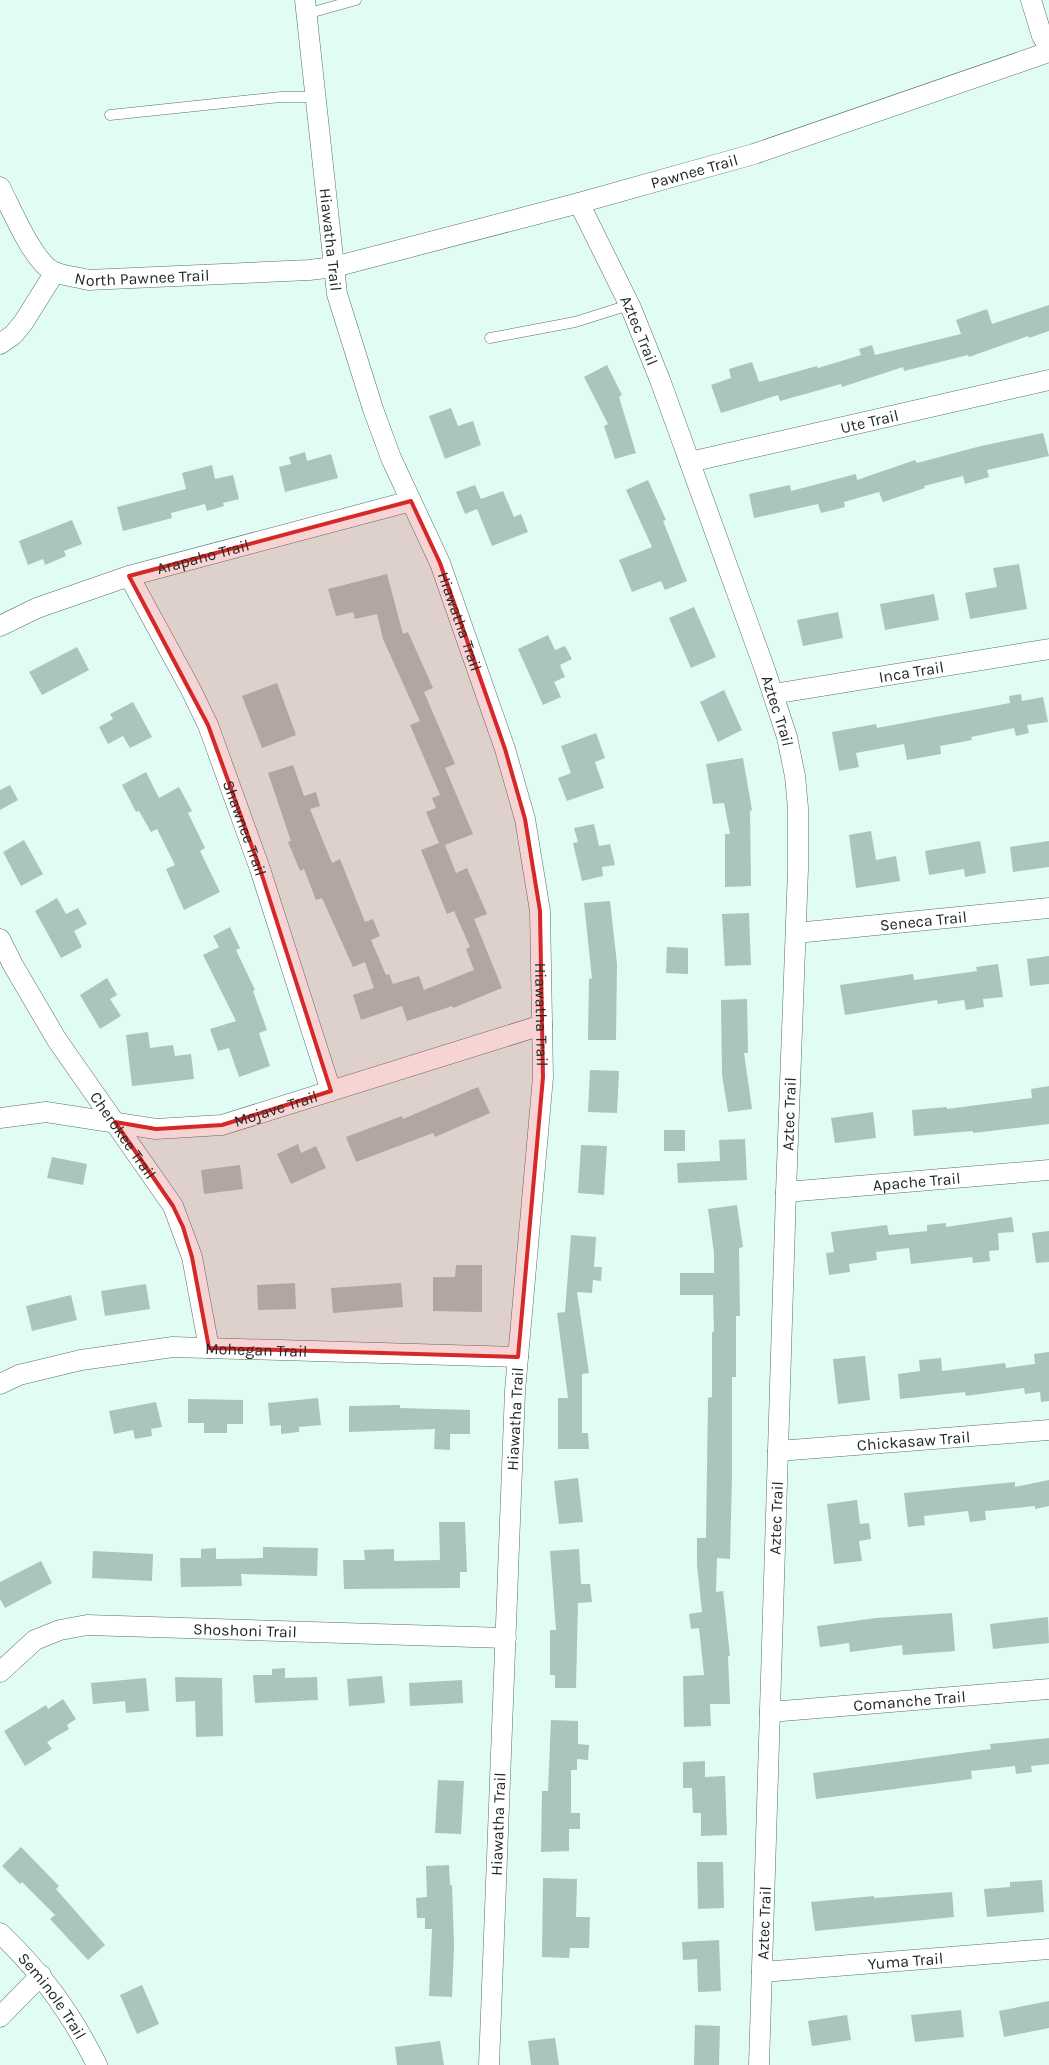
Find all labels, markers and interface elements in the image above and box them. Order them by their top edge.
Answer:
street label: Pawnee Trail [648,150,740,192]
street label: Hiawatha Trail [316,187,346,292]
street label: North Pawnee Trail [73,265,210,290]
street label: Aztec Trail [617,292,663,368]
street label: Ute Trail [838,405,900,437]
street label: Arapaho Trail [155,535,251,578]
street label: Hiawatha Trail [434,569,486,673]
street label: Inca Trail [877,657,945,686]
street label: Aztec Trail [758,673,798,748]
street label: Shawnee Trail [219,777,271,878]
street label: Seneca Trail [879,907,968,934]
street label: Hiawatha Trail [531,963,552,1067]
street label: Aztec Trail [778,1077,800,1151]
street label: Mojave Trail [231,1086,320,1130]
street label: Cherokee Trail [86,1088,160,1182]
street label: Apache Trail [872,1168,961,1194]
street label: Mohegan Trail [205,1338,308,1360]
street label: Hiawatha Trail [503,1367,527,1471]
street label: Chickasaw Trail [856,1427,971,1454]
street label: Aztec Trail [765,1481,787,1555]
street label: Shoshoni Trail [193,1619,297,1641]
street label: Comanche Trail [853,1686,966,1715]
street label: Hiawatha Trail [487,1772,509,1876]
street label: Aztec Trail [753,1886,775,1960]
street label: Seminole Trail [14,1948,91,2042]
street label: Yuma Trail [867,1948,944,1973]

